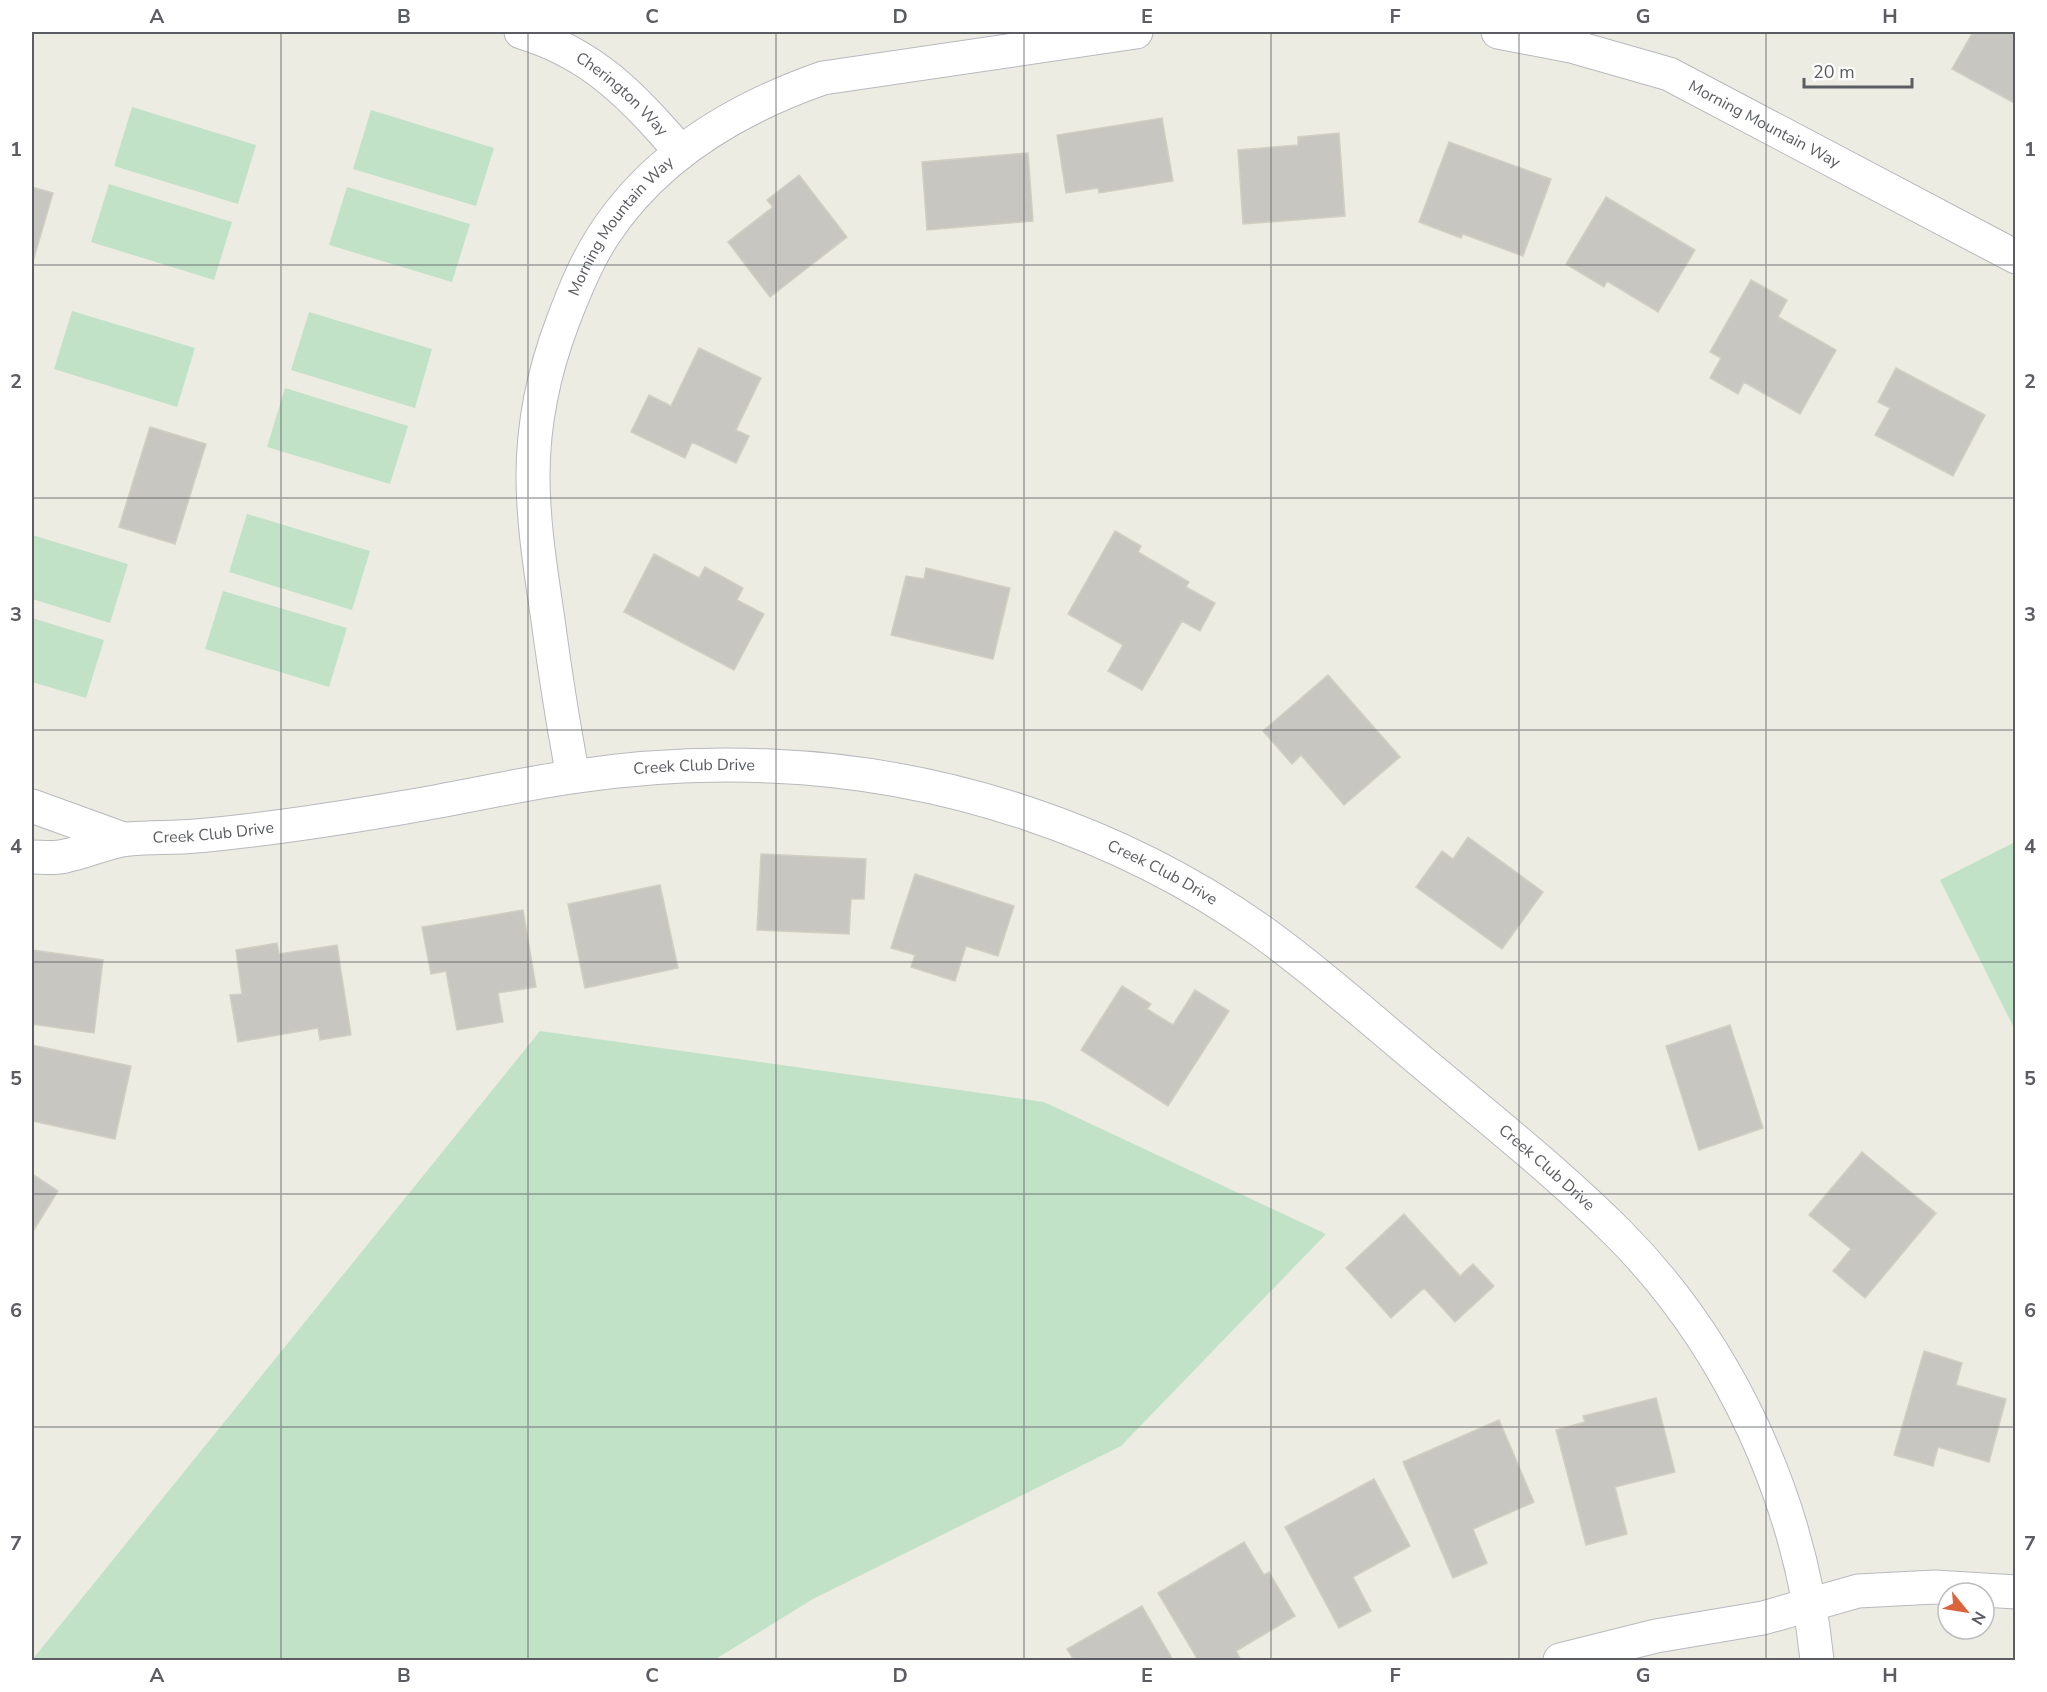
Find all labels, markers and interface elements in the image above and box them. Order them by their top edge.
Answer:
text: A [150,3,165,30]
text: B [397,3,411,30]
text: C [645,3,659,30]
text: D [892,3,908,30]
text: E [1141,3,1153,30]
text: F [1389,3,1401,30]
text: G [1636,3,1650,30]
text: H [1882,3,1898,30]
street label: Cherington Way [571,47,673,141]
scale bar [1804,51,1912,89]
text: 20 m [1813,60,1855,84]
street label: Morning Mountain Way [1685,75,1845,174]
text: 1 [10,136,22,163]
text: 1 [2024,136,2036,163]
street label: Morning Mountain Way [563,151,679,299]
text: 2 [10,368,22,395]
text: 2 [2024,368,2036,395]
text: 3 [10,601,22,628]
text: 3 [2024,601,2036,628]
street label: Creek Club Drive [632,754,755,780]
street label: Creek Club Drive [152,817,275,849]
text: 4 [10,833,22,860]
text: 4 [2024,833,2036,860]
street label: Creek Club Drive [1104,835,1222,911]
text: 5 [10,1065,22,1092]
text: 5 [2024,1065,2036,1092]
street label: Creek Club Drive [1494,1119,1600,1216]
text: 6 [10,1297,22,1324]
text: 6 [2024,1297,2036,1324]
text: 7 [10,1530,22,1557]
text: 7 [2024,1530,2036,1557]
north arrow [1936,1581,1996,1641]
text: N [1966,1607,1991,1629]
text: A [150,1662,165,1689]
text: B [397,1662,411,1689]
text: C [645,1662,659,1689]
text: D [892,1662,908,1689]
text: E [1141,1662,1153,1689]
text: F [1389,1662,1401,1689]
text: G [1636,1662,1650,1689]
text: H [1882,1662,1898,1689]

